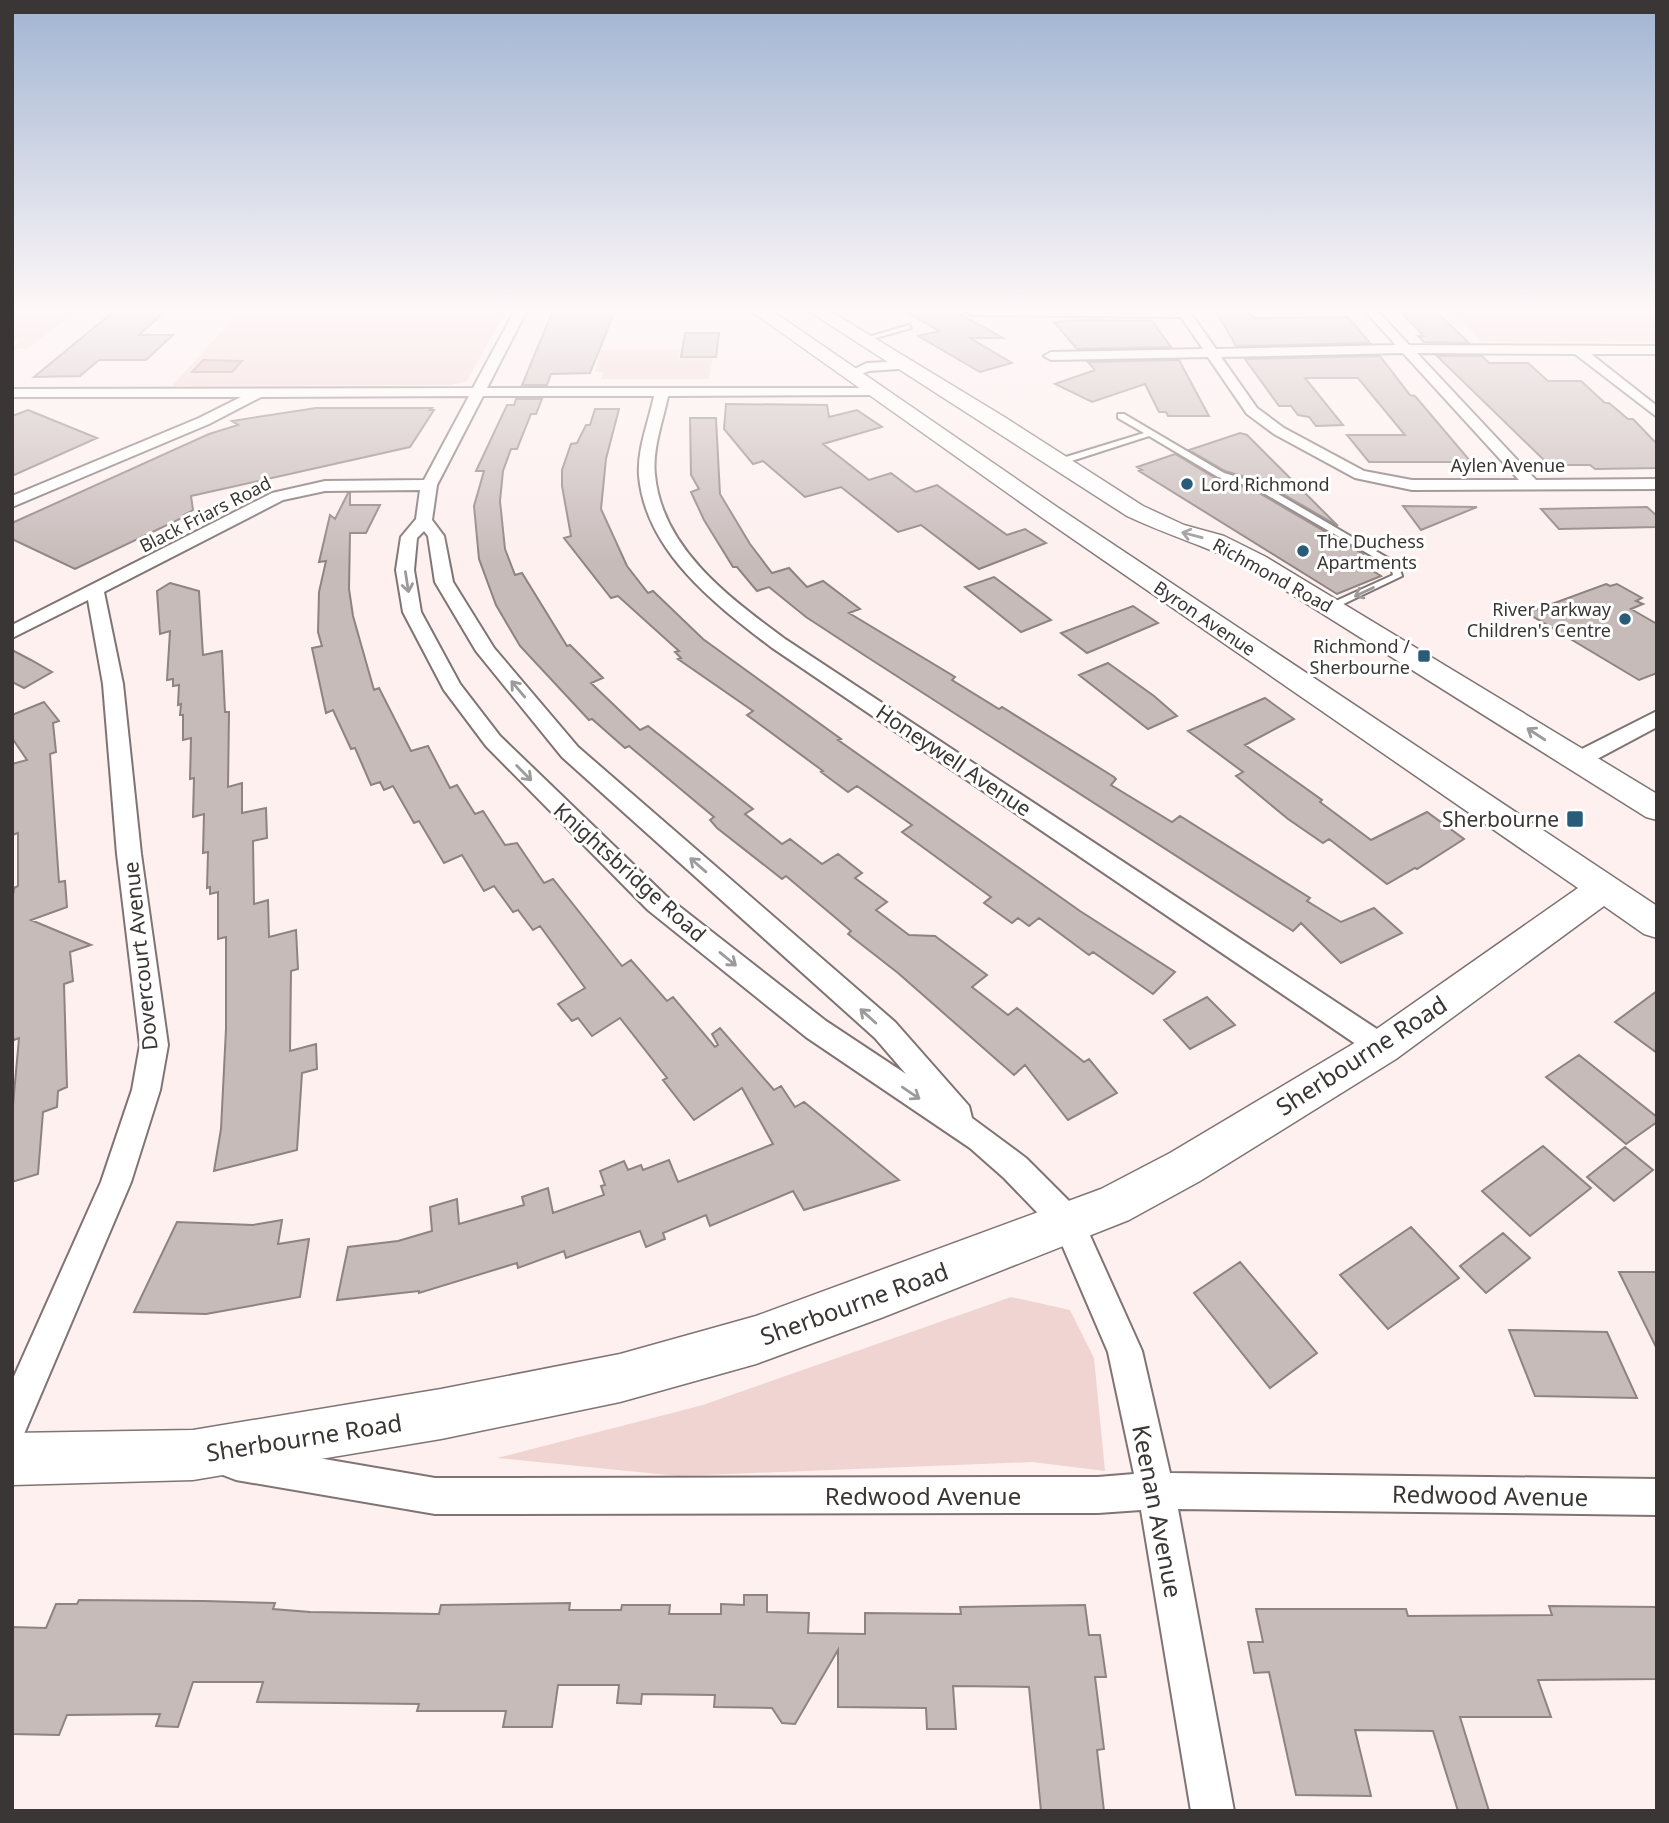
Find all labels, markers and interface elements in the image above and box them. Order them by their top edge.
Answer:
street label: Aylen Avenue [1451,453,1565,477]
street label: Black Friars Road [135,470,275,558]
place label: Lord Richmond [1201,472,1330,496]
marker: Lord Richmond [1179,476,1195,492]
one-way arrow [1181,527,1203,540]
place label: The Duchess Apartments [1317,529,1424,574]
street label: Richmond Road [1209,532,1337,618]
marker: The Duchess Apartments [1295,543,1311,559]
one-way arrow [401,570,414,593]
street label: Byron Avenue [1149,575,1261,661]
one-way arrow [1354,585,1375,599]
place label: River Parkway Children's Centre [1467,597,1612,642]
marker: River Parkway Children's Centre [1617,611,1633,627]
place label: Richmond / Sherbourne [1310,634,1410,679]
marker: Richmond / Sherbourne [1416,648,1432,664]
one-way arrow [510,681,526,699]
street label: Honeywell Avenue [871,698,1037,822]
one-way arrow [1527,727,1546,741]
one-way arrow [515,764,532,781]
street label: Knightsbridge Road [548,796,712,948]
place label: Sherbourne [1442,805,1559,833]
marker: Sherbourne [1565,809,1585,829]
one-way arrow [689,857,707,873]
street label: Dovercourt Avenue [116,860,164,1052]
one-way arrow [718,952,736,967]
street label: Sherbourne Road [1269,987,1453,1123]
one-way arrow [860,1008,878,1024]
one-way arrow [901,1086,921,1100]
street label: Sherbourne Road [755,1254,953,1352]
street label: Sherbourne Road [204,1405,404,1469]
street label: Keenan Avenue [1125,1422,1191,1600]
street label: Redwood Avenue [1392,1477,1588,1513]
street label: Redwood Avenue [825,1479,1021,1512]

